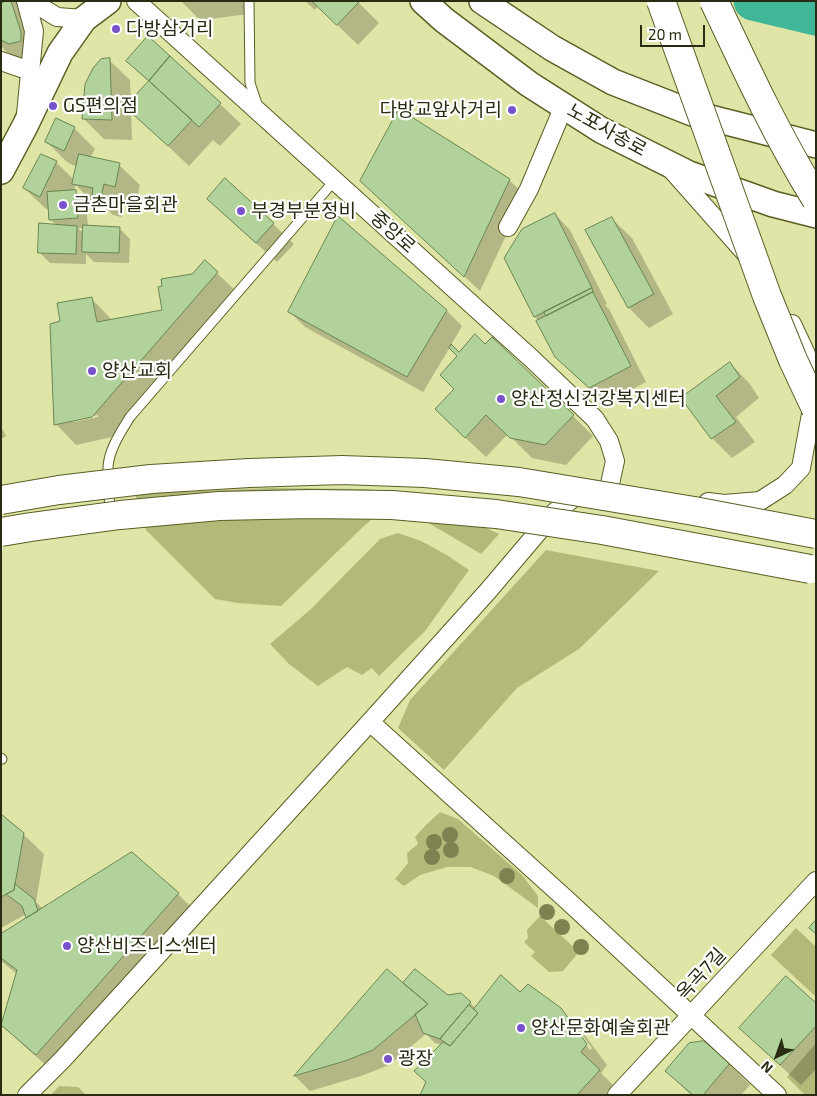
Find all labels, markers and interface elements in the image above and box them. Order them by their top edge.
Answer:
scale bar [642,15,707,47]
place label: 다방삼거리 [126,18,213,40]
marker: 다방삼거리 [110,23,122,35]
text: 20 m [648,25,682,43]
place label: GS편의점 [63,95,138,117]
place label: 다방교앞사거리 [380,99,502,121]
street label: 노포사송로 [563,99,651,161]
marker: GS편의점 [47,100,59,112]
marker: 다방교앞사거리 [506,104,518,116]
place label: 금촌마을회관 [73,194,178,216]
marker: 금촌마을회관 [57,199,69,211]
place label: 부경부분정비 [251,200,356,222]
marker: 부경부분정비 [235,205,247,217]
street label: 중앙로 [366,206,420,258]
place label: 양산교회 [102,360,172,382]
marker: 양산교회 [86,365,98,377]
place label: 양산정신건강복지센터 [511,388,686,410]
marker: 양산정신건강복지센터 [495,393,507,405]
place label: 양산비즈니스센터 [77,935,217,957]
marker: 양산비즈니스센터 [61,940,73,952]
street label: 옥곡7길 [671,943,731,1005]
place label: 양산문화예술회관 [531,1017,671,1039]
marker: 양산문화예술회관 [515,1022,527,1034]
north arrow [752,1031,802,1081]
place label: 광장 [398,1048,433,1070]
marker: 광장 [382,1053,394,1065]
text: N [757,1058,776,1077]

